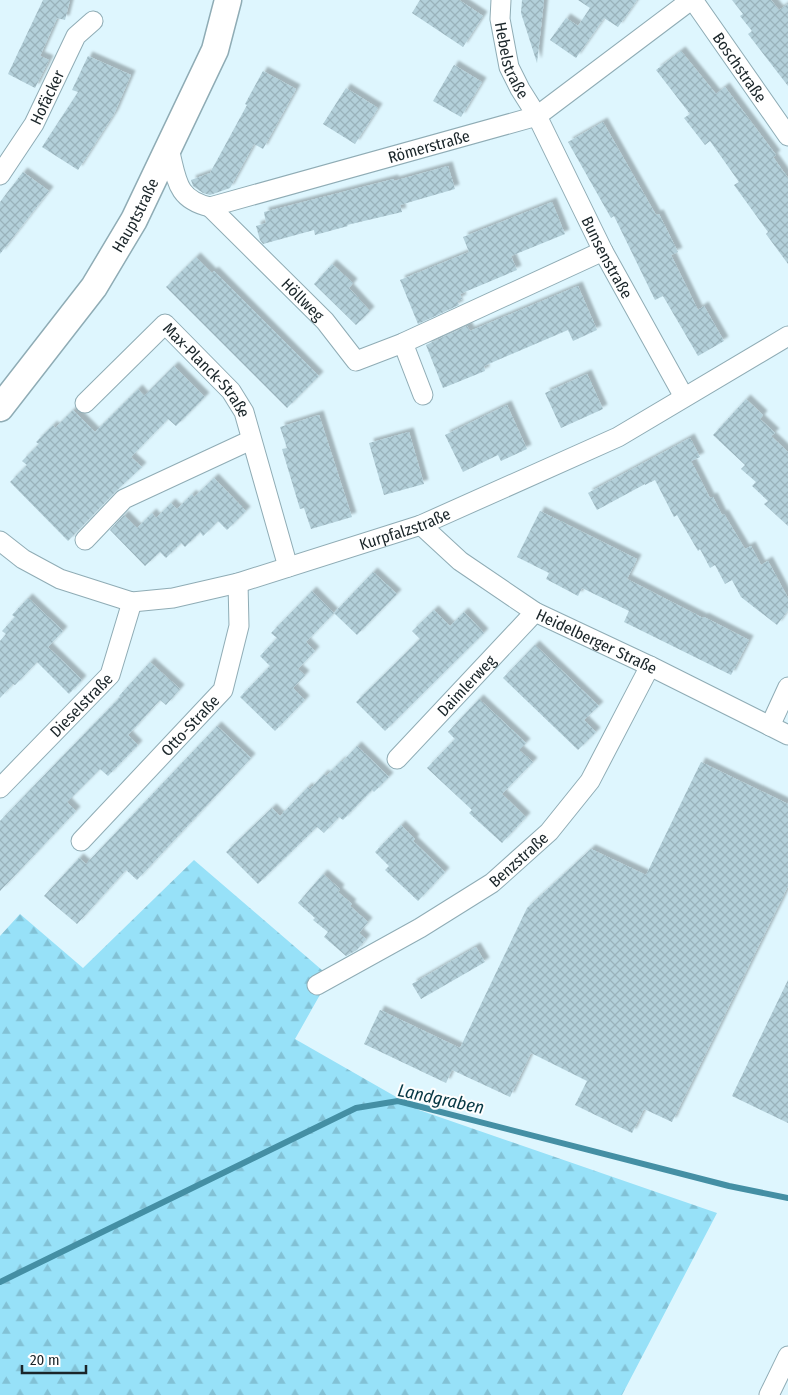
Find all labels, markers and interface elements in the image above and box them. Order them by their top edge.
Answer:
street label: Hebelstraße [491,20,533,102]
street label: Boschstraße [709,29,771,106]
street label: Hofäcker [26,67,69,128]
street label: Römerstraße [386,126,472,167]
street label: Hauptstraße [108,175,163,256]
street label: Bunsenstraße [577,213,636,302]
street label: Höllweg [277,274,328,325]
street label: Max-Planck-Straße [159,319,254,419]
street label: Kurpfalzstraße [357,504,453,554]
street label: Heidelberger Straße [533,605,660,678]
street label: Daimlerweg [433,651,500,720]
street label: Dieselstraße [46,669,117,741]
street label: Otto-Straße [157,691,223,760]
street label: Benzstraße [485,828,552,891]
water label: Landgraben [396,1079,486,1119]
scale bar [22,1342,86,1374]
text: 20 m [30,1351,60,1369]

